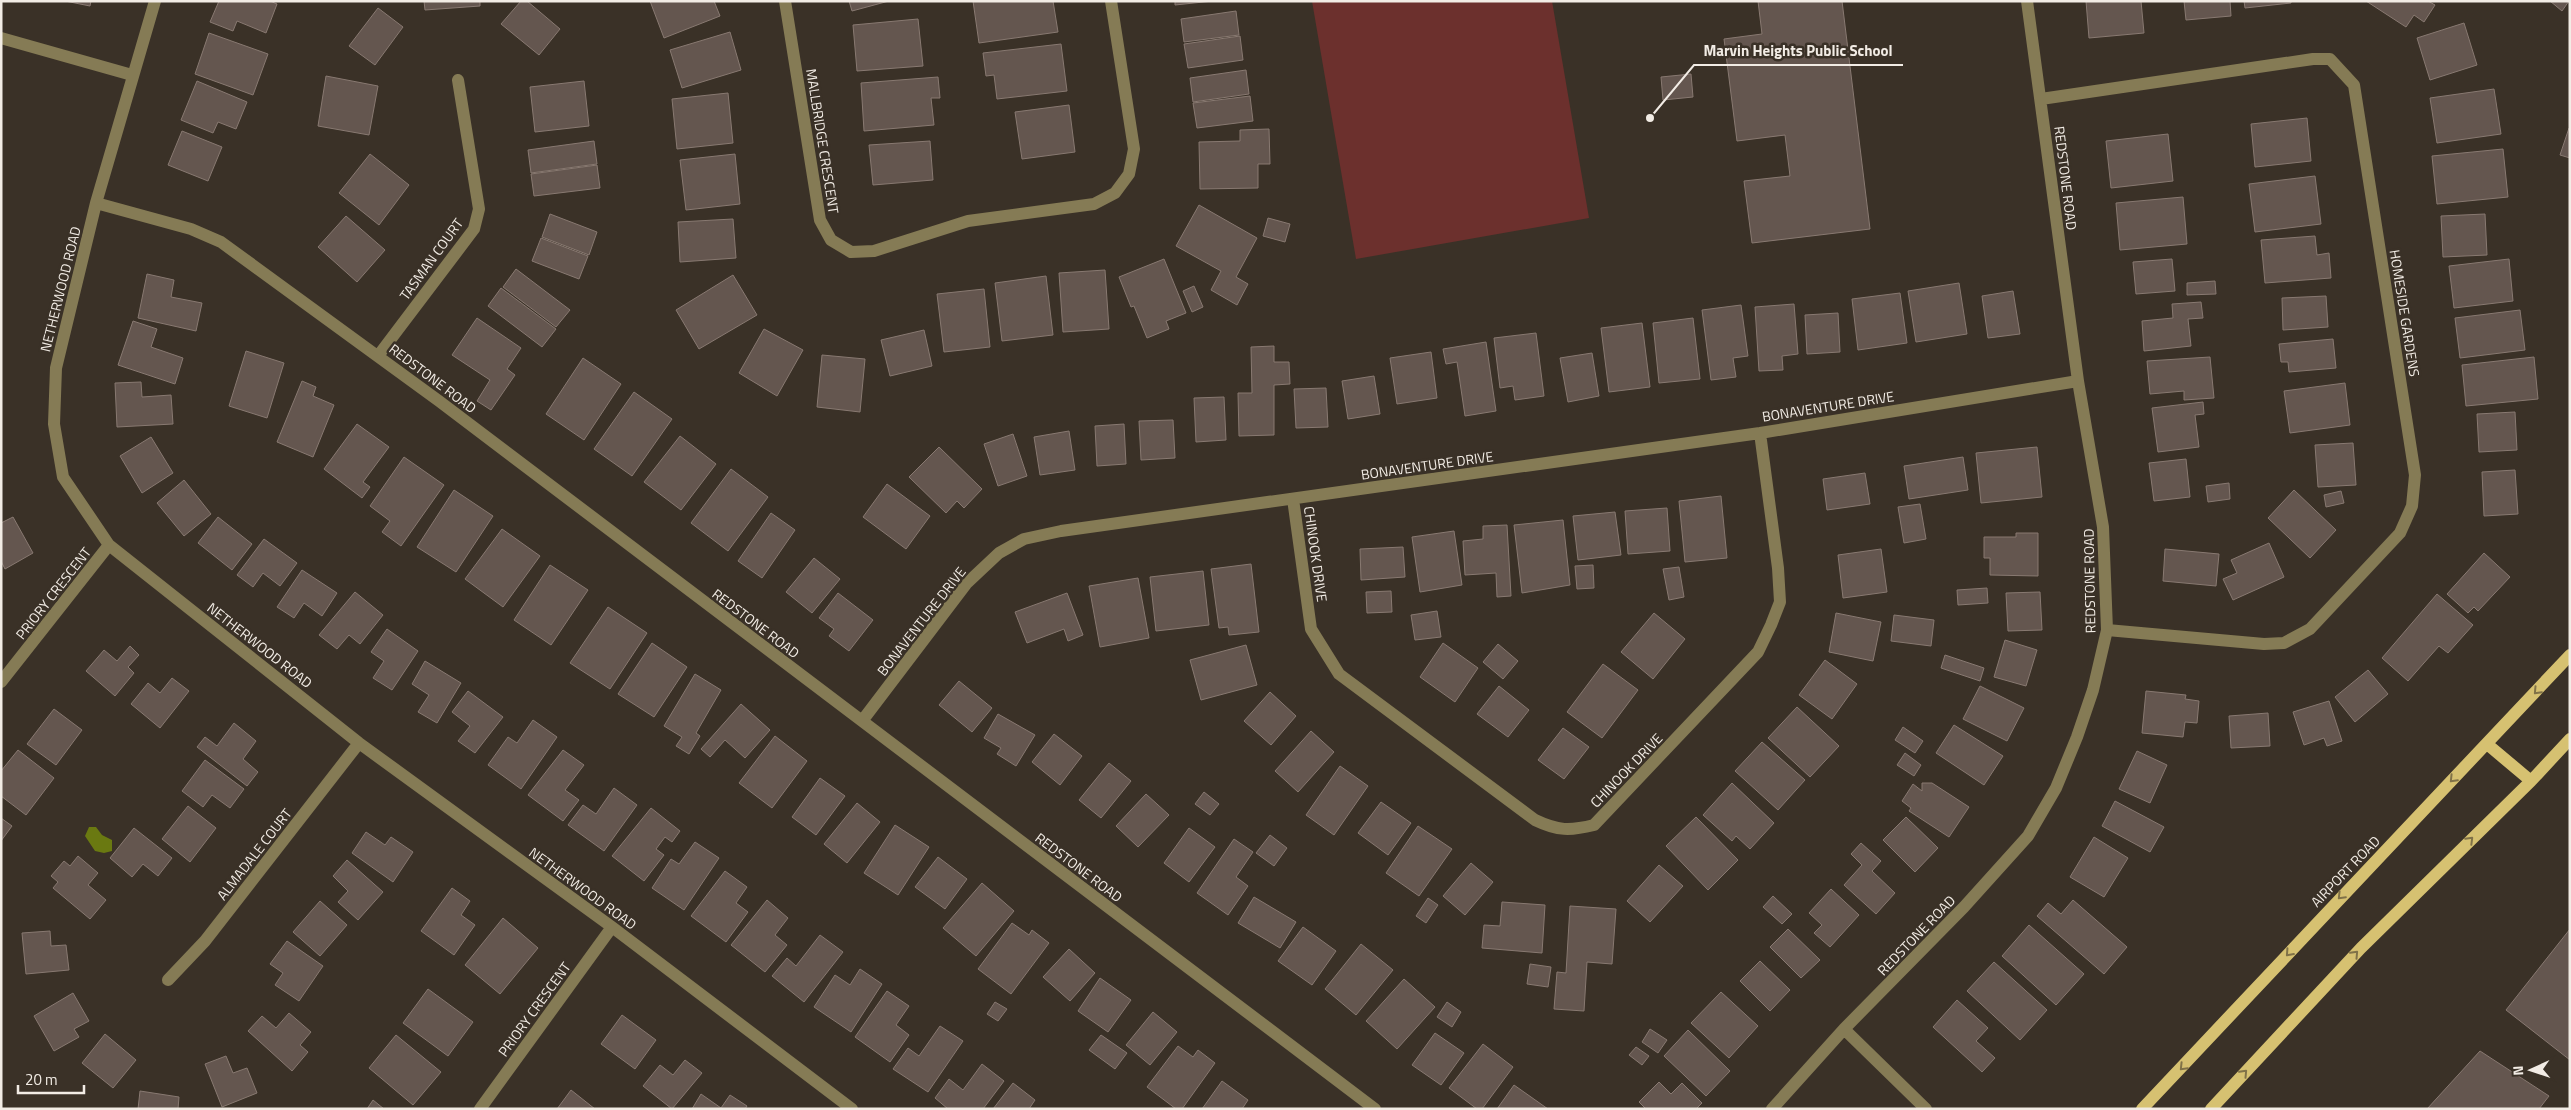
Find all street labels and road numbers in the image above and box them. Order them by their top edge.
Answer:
street label: MALLBRIDGE CRESCENT [801,67,845,216]
street label: REDSTONE ROAD [2049,125,2083,231]
street label: TASMAN COURT [394,213,468,304]
street label: NETHERWOOD ROAD [34,224,86,354]
street label: HOMESIDE GARDENS [2385,248,2425,378]
street label: REDSTONE ROAD [385,338,481,418]
street label: BONAVENTURE DRIVE [1760,385,1896,427]
street label: BONAVENTURE DRIVE [1359,445,1495,485]
street label: CHINOOK DRIVE [1299,505,1333,603]
street label: REDSTONE ROAD [2078,528,2100,634]
street label: PRIORY CRESCENT [10,542,96,644]
street label: BONAVENTURE DRIVE [872,562,971,680]
street label: REDSTONE ROAD [708,583,804,663]
street label: NETHERWOOD ROAD [203,597,317,693]
street label: CHINOOK DRIVE [1585,728,1667,812]
street label: ALMADALE COURT [211,803,297,904]
street label: REDSTONE ROAD [1031,827,1127,907]
street label: AIRPORT ROAD [2306,831,2384,911]
street label: NETHERWOOD ROAD [525,842,641,934]
street label: REDSTONE ROAD [1872,890,1960,980]
street label: PRIORY CRESCENT [493,957,576,1061]

